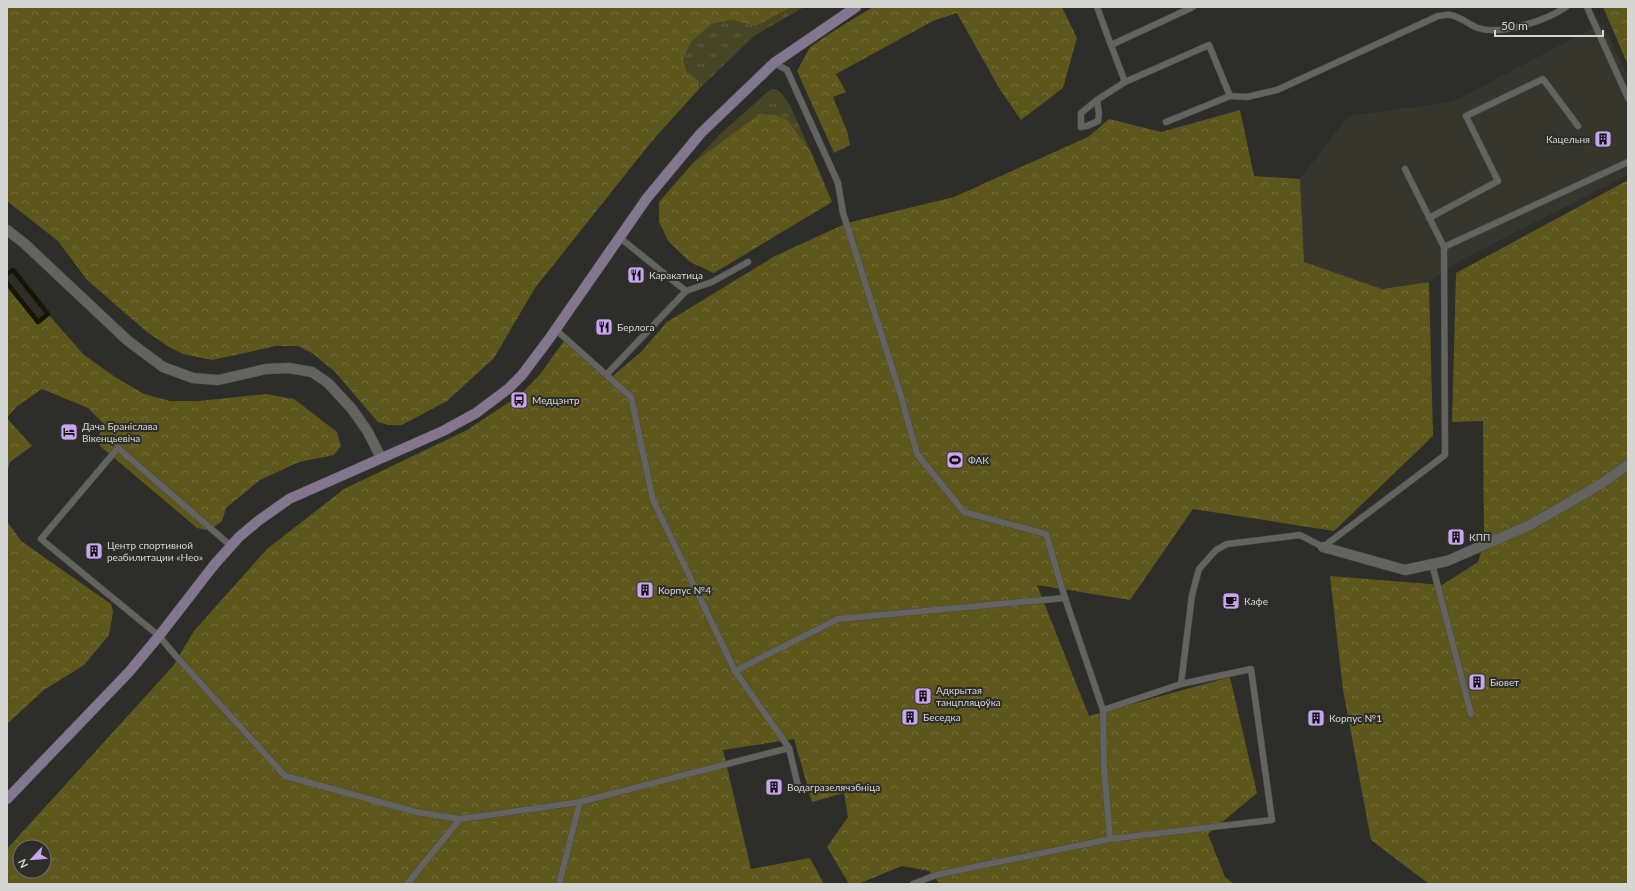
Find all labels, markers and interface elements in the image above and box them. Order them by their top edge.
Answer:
scale bar [1495,12,1603,38]
text: 50 m [1501,18,1528,33]
building icon: Кацельня [1593,129,1613,149]
place label: Кацельня [1546,133,1590,145]
restaurant icon: Каракатица [626,265,646,285]
place label: Каракатица [649,269,703,281]
restaurant icon: Берлога [594,317,614,337]
place label: Берлога [617,321,654,333]
bus stop icon: Медцэнтр [509,390,529,410]
place label: Медцэнтр [532,394,580,406]
place label: Дача Браніслава Вікенцьевіча [82,420,158,444]
hotel icon: Дача Браніслава Вікенцьевіча [59,422,79,442]
sports icon: ФАК [945,450,965,470]
place label: ФАК [968,454,989,466]
building icon: КПП [1446,527,1466,547]
place label: КПП [1469,531,1490,543]
place label: Центр спортивной реабилитации «Нео» [107,539,203,563]
building icon: Центр спортивной реабилитации «Нео» [84,541,104,561]
building icon: Корпус №4 [635,580,655,600]
place label: Корпус №4 [658,584,711,596]
cafe icon: Кафе [1221,591,1241,611]
place label: Кафе [1244,595,1268,607]
building icon: Бювет [1467,672,1487,692]
place label: Бювет [1490,676,1519,688]
place label: Адкрытая танцпляцоўка [936,684,1001,708]
building icon: Адкрытая танцпляцоўка [913,686,933,706]
building icon: Беседка [900,707,920,727]
building icon: Корпус №1 [1306,708,1326,728]
place label: Беседка [923,711,961,723]
place label: Корпус №1 [1329,712,1382,724]
building icon: Водагразелячэбніца [764,777,784,797]
place label: Водагразелячэбніца [787,781,880,793]
north arrow [12,839,52,879]
text: N [15,857,30,870]

